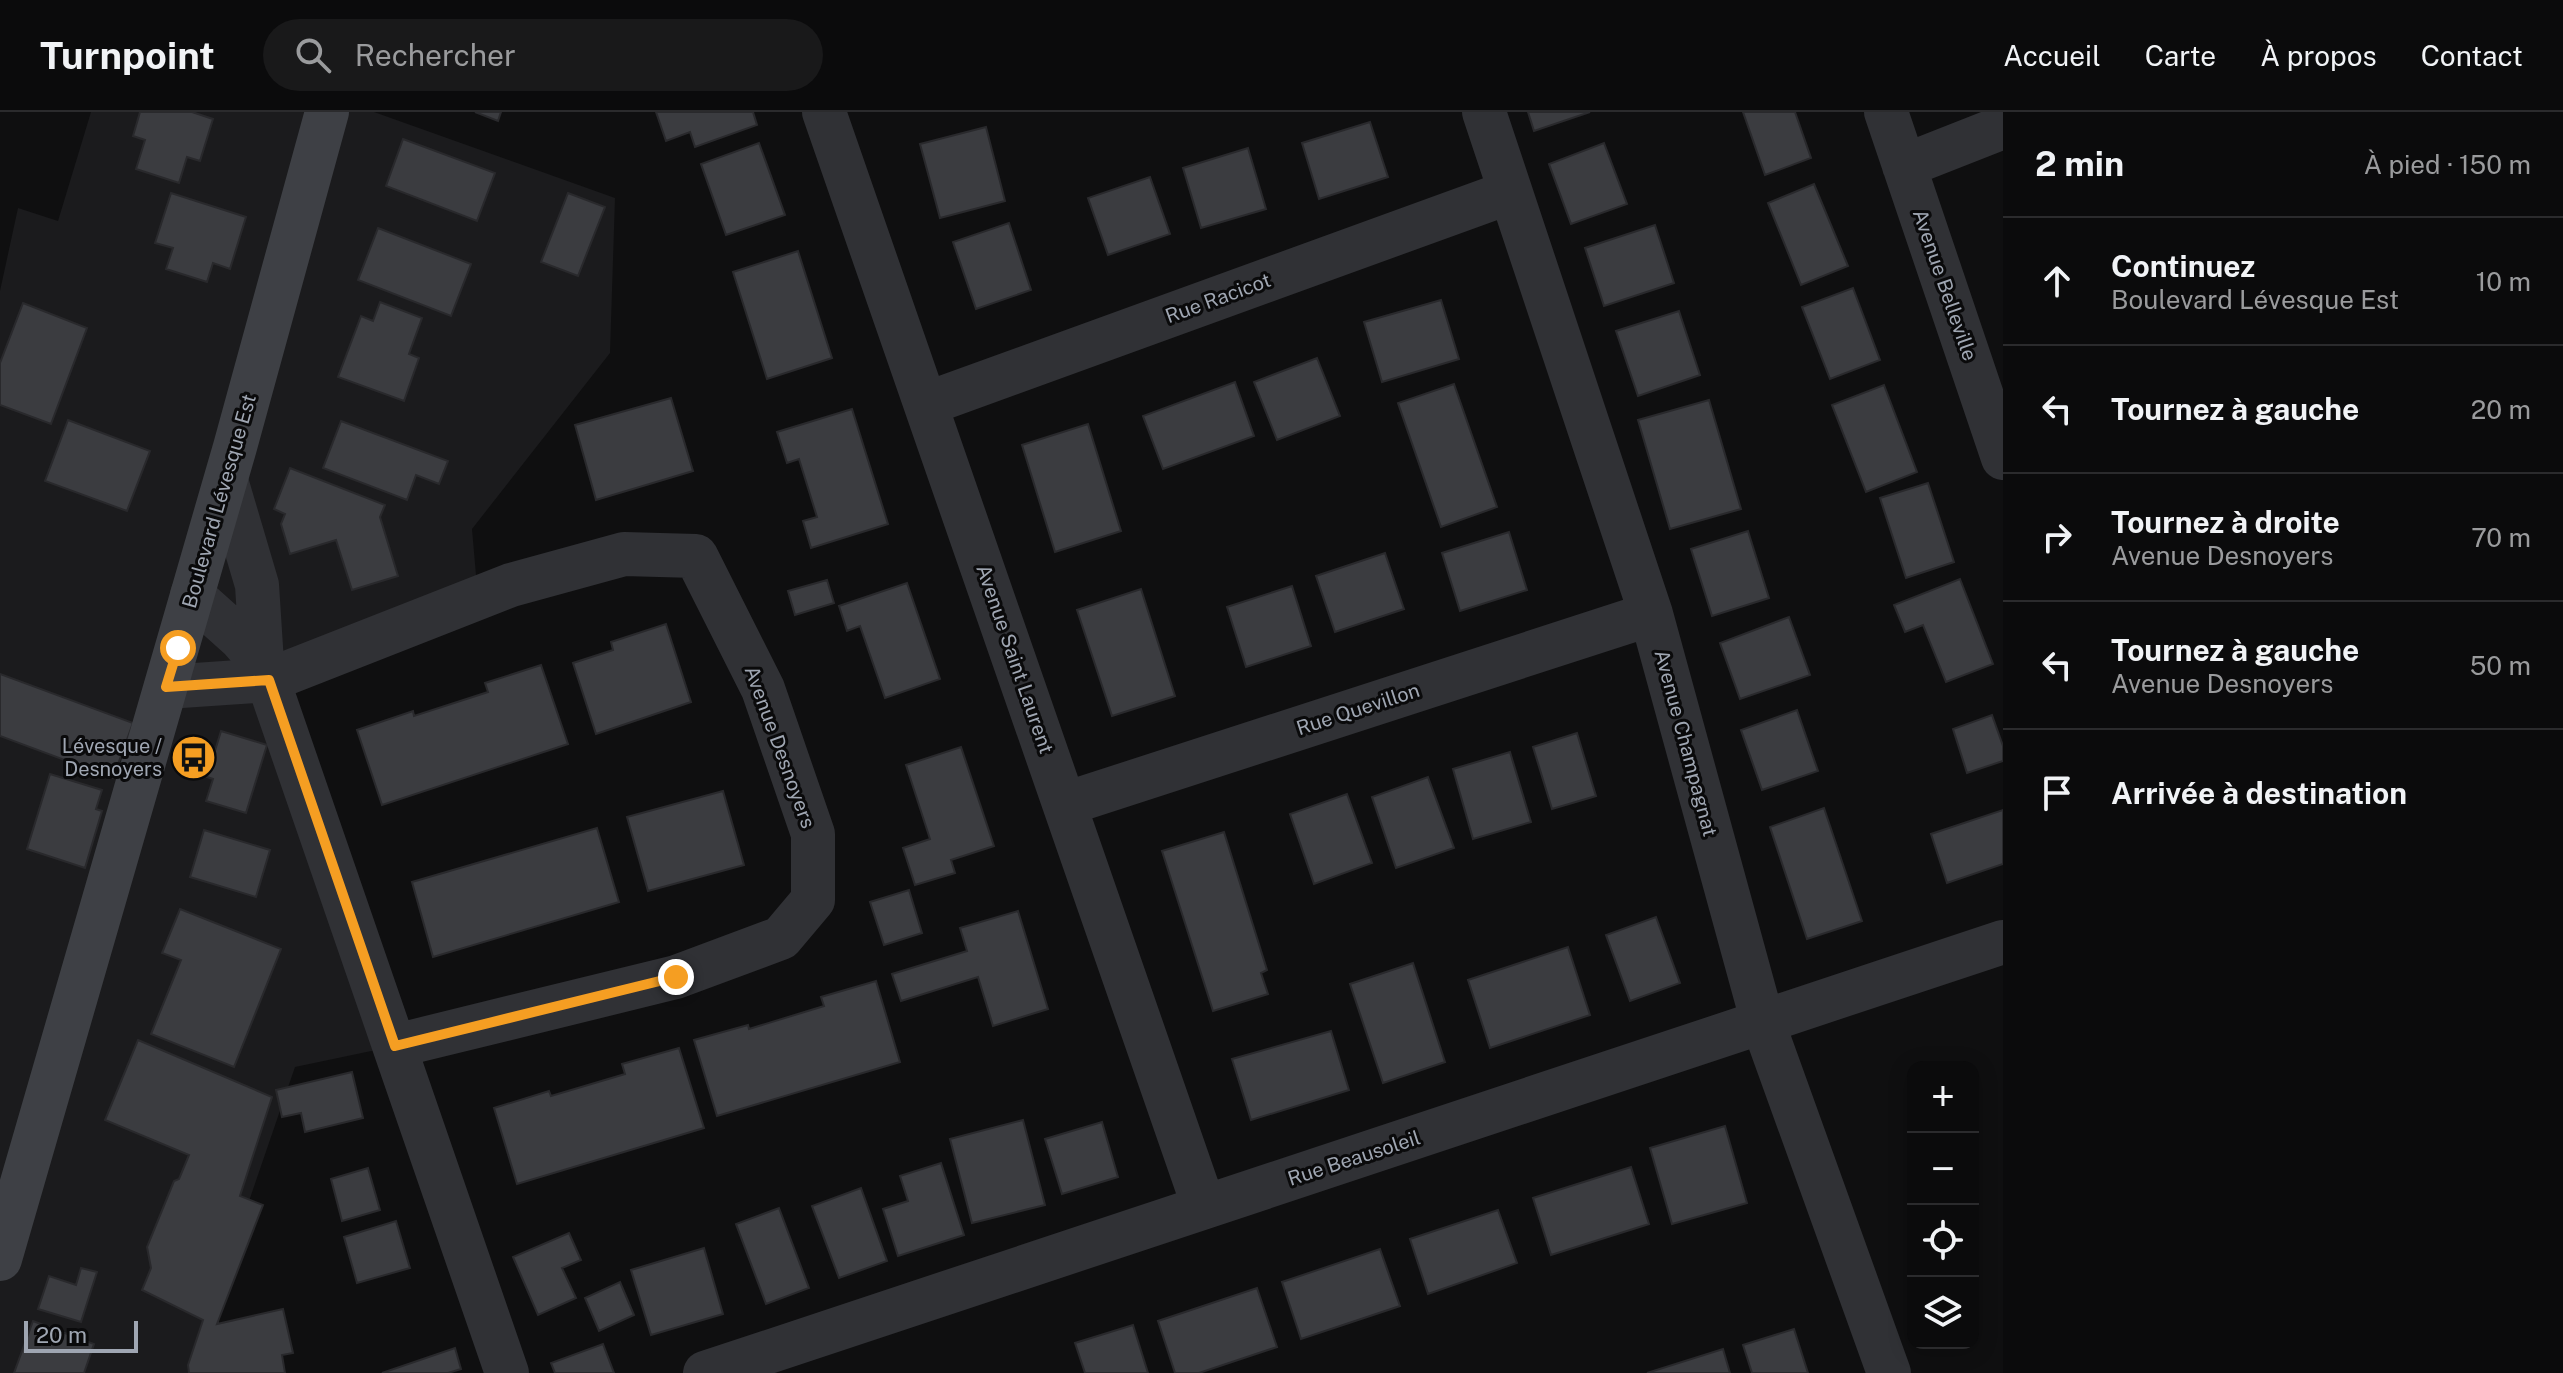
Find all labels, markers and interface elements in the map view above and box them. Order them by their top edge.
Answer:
search box [263,19,823,91]
text: Turnpoint [40,33,215,78]
icon: search [291,33,335,77]
text: Rechercher [355,37,516,73]
text: Accueil [2003,39,2101,72]
text: Carte [2145,39,2216,72]
text: À propos [2260,39,2377,72]
text: Contact [2421,39,2523,72]
text: 2 min [2035,144,2124,184]
text: À pied · 150 m [2364,149,2531,180]
street label: Avenue Belleville [1908,206,1982,364]
text: Continuez [2111,248,2255,284]
icon: ahead [2035,259,2079,303]
text: 10 m [2476,266,2531,297]
street label: Rue Racicot [1162,268,1274,328]
text: Boulevard Lévesque Est [2111,284,2399,315]
icon: left [2035,387,2079,431]
street label: Boulevard Lévesque Est [177,391,261,611]
text: Tournez à gauche [2111,391,2359,427]
text: 20 m [2471,394,2531,425]
text: Tournez à droite [2111,504,2340,540]
icon: right [2035,515,2079,559]
text: 70 m [2471,522,2531,553]
text: Avenue Desnoyers [2111,540,2333,571]
street label: Avenue Saint Laurent [971,561,1059,757]
route start [160,630,196,666]
text: Tournez à gauche [2111,632,2359,668]
icon: left [2035,643,2079,687]
street label: Avenue Champagnat [1650,647,1722,839]
text: 50 m [2470,650,2531,681]
street label: Avenue Desnoyers [739,663,821,831]
text: Avenue Desnoyers [2111,668,2333,699]
street label: Rue Quevillon [1293,678,1423,740]
place label: Lévesque / Desnoyers [62,734,162,781]
bus stop icon: Lévesque / Desnoyers [169,734,217,782]
icon: arrive [2035,771,2079,815]
text: Arrivée à destination [2111,775,2407,811]
route end [658,959,694,995]
map controls [1907,1061,1979,1349]
button: + [1907,1061,1979,1133]
street label: Rue Beausoleil [1285,1125,1423,1191]
button: − [1907,1133,1979,1205]
button: locate [1907,1205,1979,1277]
button: layers [1907,1277,1979,1349]
scale bar [24,1317,138,1353]
text: 20 m [36,1322,87,1348]

